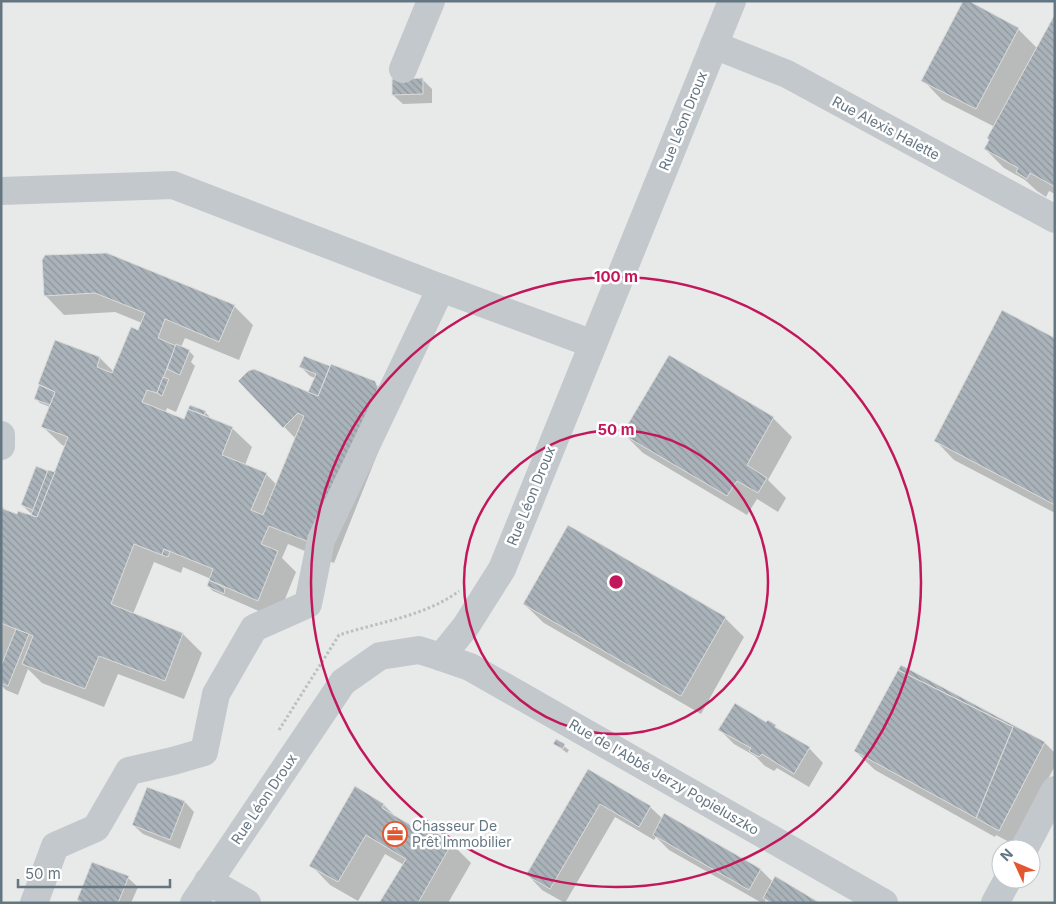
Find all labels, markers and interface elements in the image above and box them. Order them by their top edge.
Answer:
street label: Rue Léon Droux [655,68,710,173]
street label: Rue Alexis Halette [830,92,943,163]
text: 100 m [594,267,638,286]
text: 50 m [598,420,634,439]
street label: Rue Léon Droux [503,443,558,548]
centre of rings [607,573,625,591]
street label: Rue de l'Abbé Jerzy Popieluszko [566,715,762,838]
street label: Rue Léon Droux [227,750,300,847]
place label: Chasseur De Prêt Immobilier [412,817,512,850]
office icon: Chasseur De Prêt Immobilier [382,821,408,847]
north arrow [991,839,1041,889]
text: N [996,845,1016,864]
scale bar [18,856,170,888]
text: 50 m [25,864,61,883]

